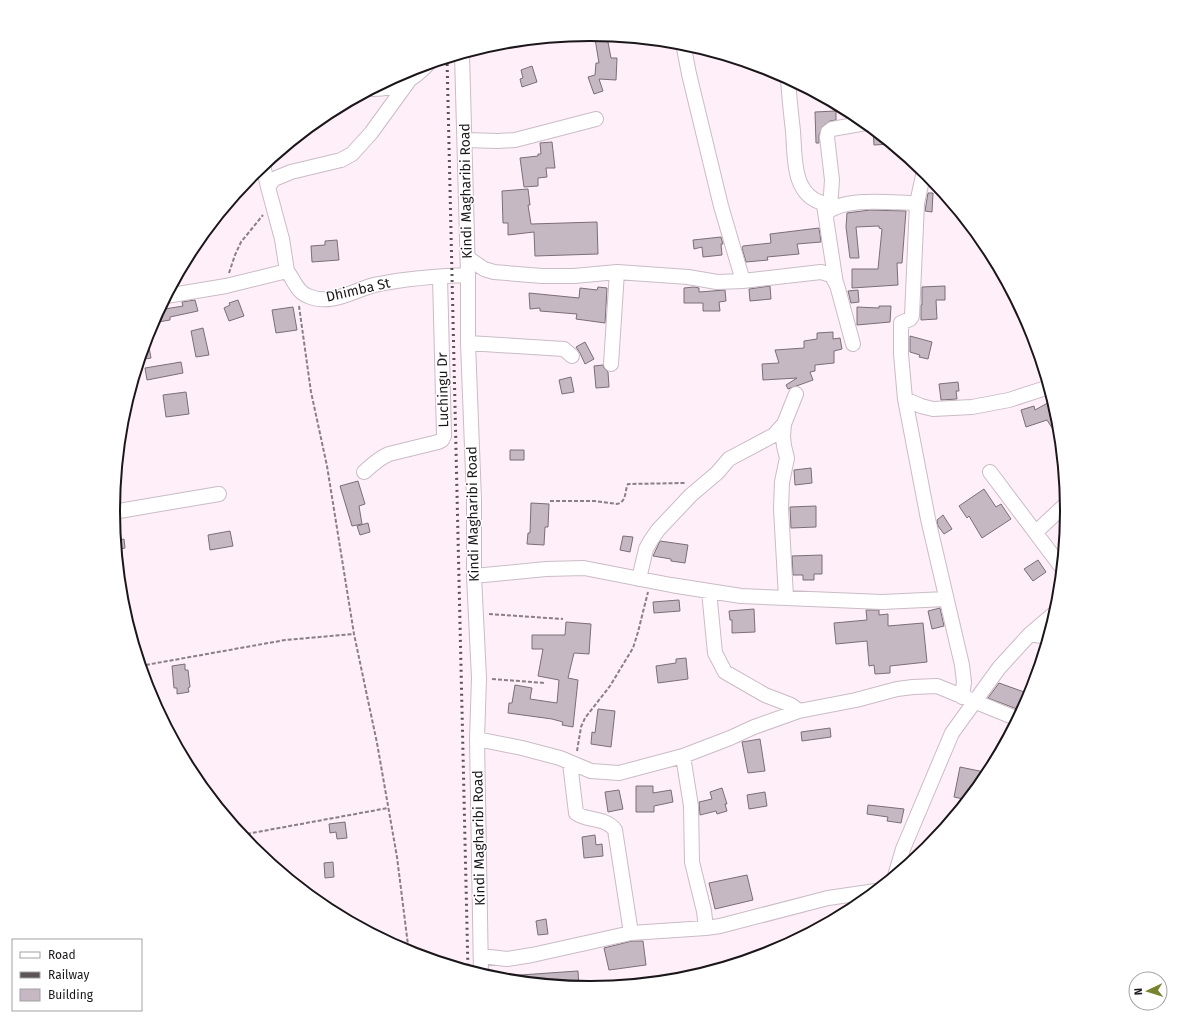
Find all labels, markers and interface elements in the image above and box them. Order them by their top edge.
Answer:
street label: Kindi Magharibi Road [456,123,476,259]
street label: Dhimba St [324,274,393,306]
street label: Luchingu Dr [434,352,452,428]
street label: Kindi Magharibi Road [463,446,483,582]
street label: Kindi Magharibi Road [469,770,489,906]
legend [12,939,142,1011]
text: Road [48,948,76,962]
text: Railway [48,968,89,982]
north arrow [1128,971,1168,1011]
text: Building [48,988,94,1002]
text: N [1132,988,1145,996]

